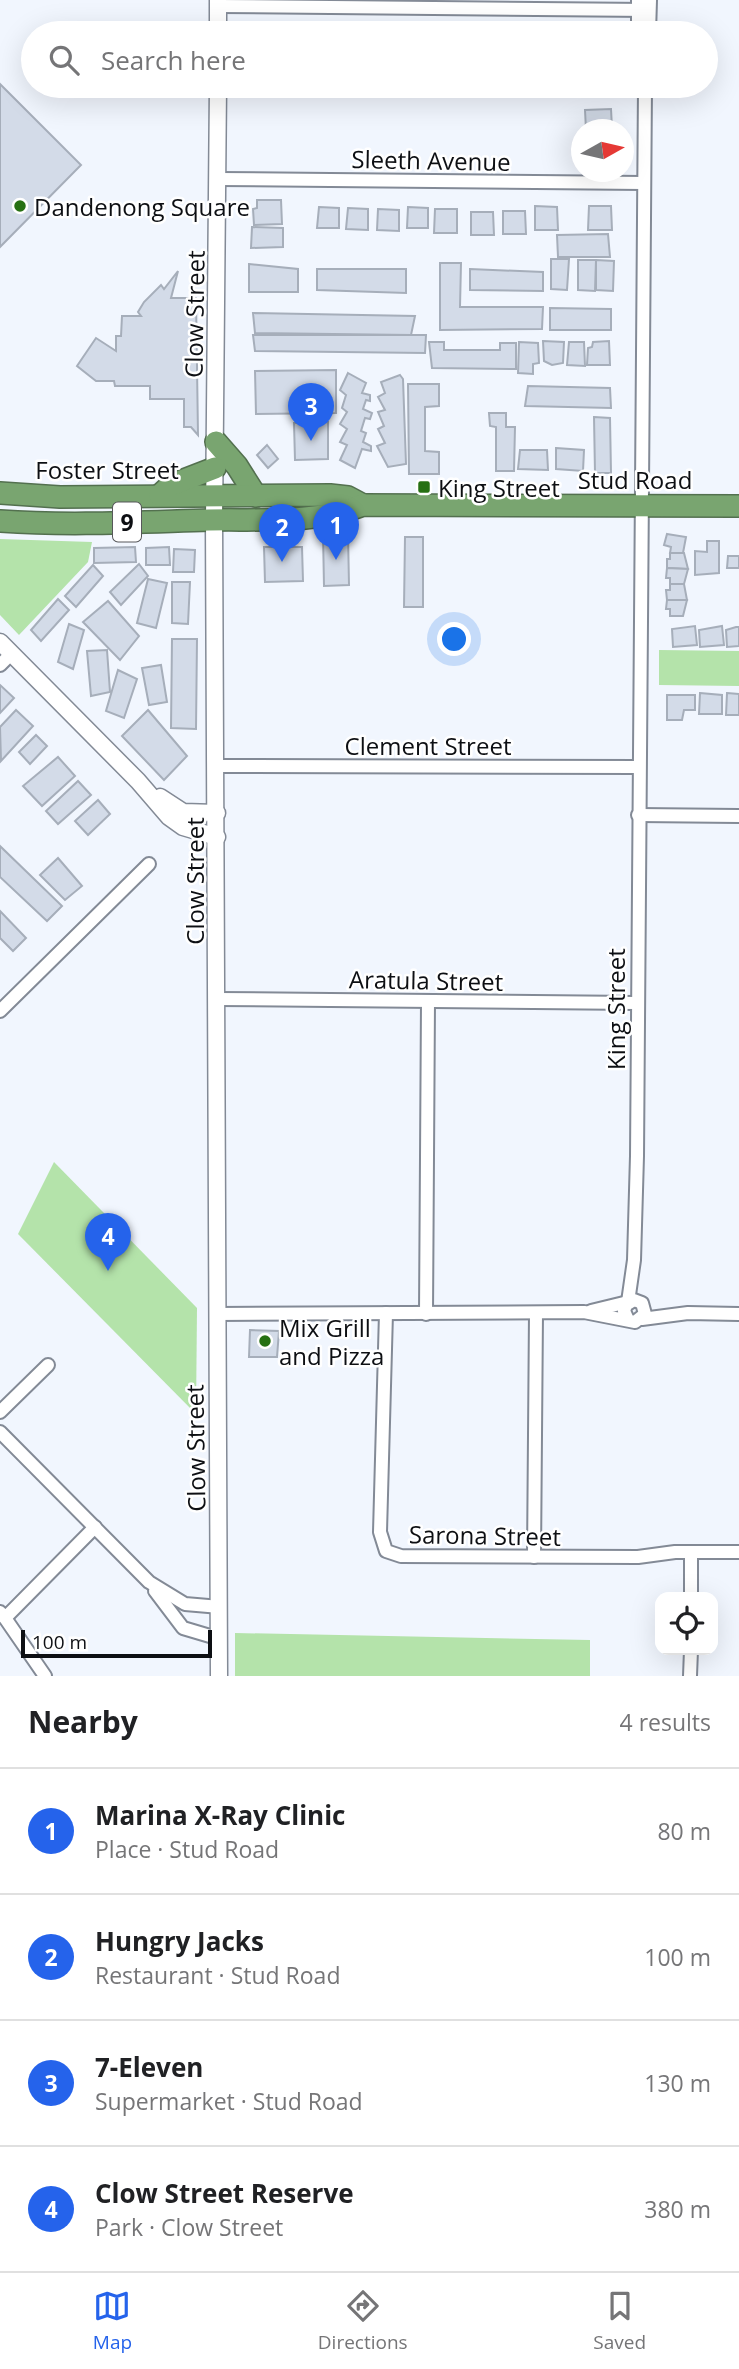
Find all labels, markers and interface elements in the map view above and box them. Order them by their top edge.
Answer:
search box [21,21,718,98]
icon: search [45,41,83,79]
text: Search here [101,42,246,78]
north arrow [571,119,634,182]
street label: Sleeth Avenue [351,142,511,178]
place label: Dandenong Square [34,190,250,223]
marker: Dandenong Square [12,198,28,214]
street label: Clow Street [176,250,212,378]
pin: 3 [288,383,334,441]
street label: Foster Street [35,453,179,486]
street label: Stud Road [578,463,692,496]
place label: King Street [438,471,560,504]
marker: King Street [416,479,432,495]
road number: 9 [113,502,141,542]
pin: 1 [313,502,359,560]
pin: 2 [259,504,305,562]
your location [437,622,471,656]
street label: Clement Street [345,729,511,762]
street label: Clow Street [178,817,211,945]
street label: King Street [599,948,632,1070]
street label: Aratula Street [349,962,503,998]
pin: 4 [85,1213,131,1271]
place label: Mix Grill and Pizza [279,1311,384,1372]
marker: Mix Grill and Pizza [257,1333,273,1349]
street label: Clow Street [177,1384,213,1512]
street label: Sarona Street [409,1517,561,1553]
map controls [655,1592,718,1655]
button: locate [655,1592,718,1655]
scale bar [21,1627,212,1659]
text: 100 m [32,1629,87,1655]
text: Nearby [28,1701,138,1742]
text: 4 results [620,1706,711,1738]
text: Marina X-Ray Clinic [95,1797,345,1833]
text: 1 [44,1815,58,1847]
text: 80 m [657,1815,711,1847]
text: Place · Stud Road [95,1833,279,1865]
text: Hungry Jacks [95,1923,264,1959]
text: 2 [44,1941,58,1973]
text: 100 m [644,1941,711,1973]
text: Restaurant · Stud Road [95,1959,340,1991]
text: 7-Eleven [95,2049,203,2085]
text: 3 [44,2067,58,2099]
text: 130 m [644,2067,711,2099]
text: Supermarket · Stud Road [95,2085,363,2117]
text: Clow Street Reserve [95,2175,354,2211]
text: 4 [44,2193,58,2225]
text: 380 m [644,2193,711,2225]
text: Park · Clow Street [95,2211,283,2243]
tab: Map [93,2287,132,2355]
tab: Directions [318,2287,408,2355]
tab: Saved [593,2287,646,2355]

